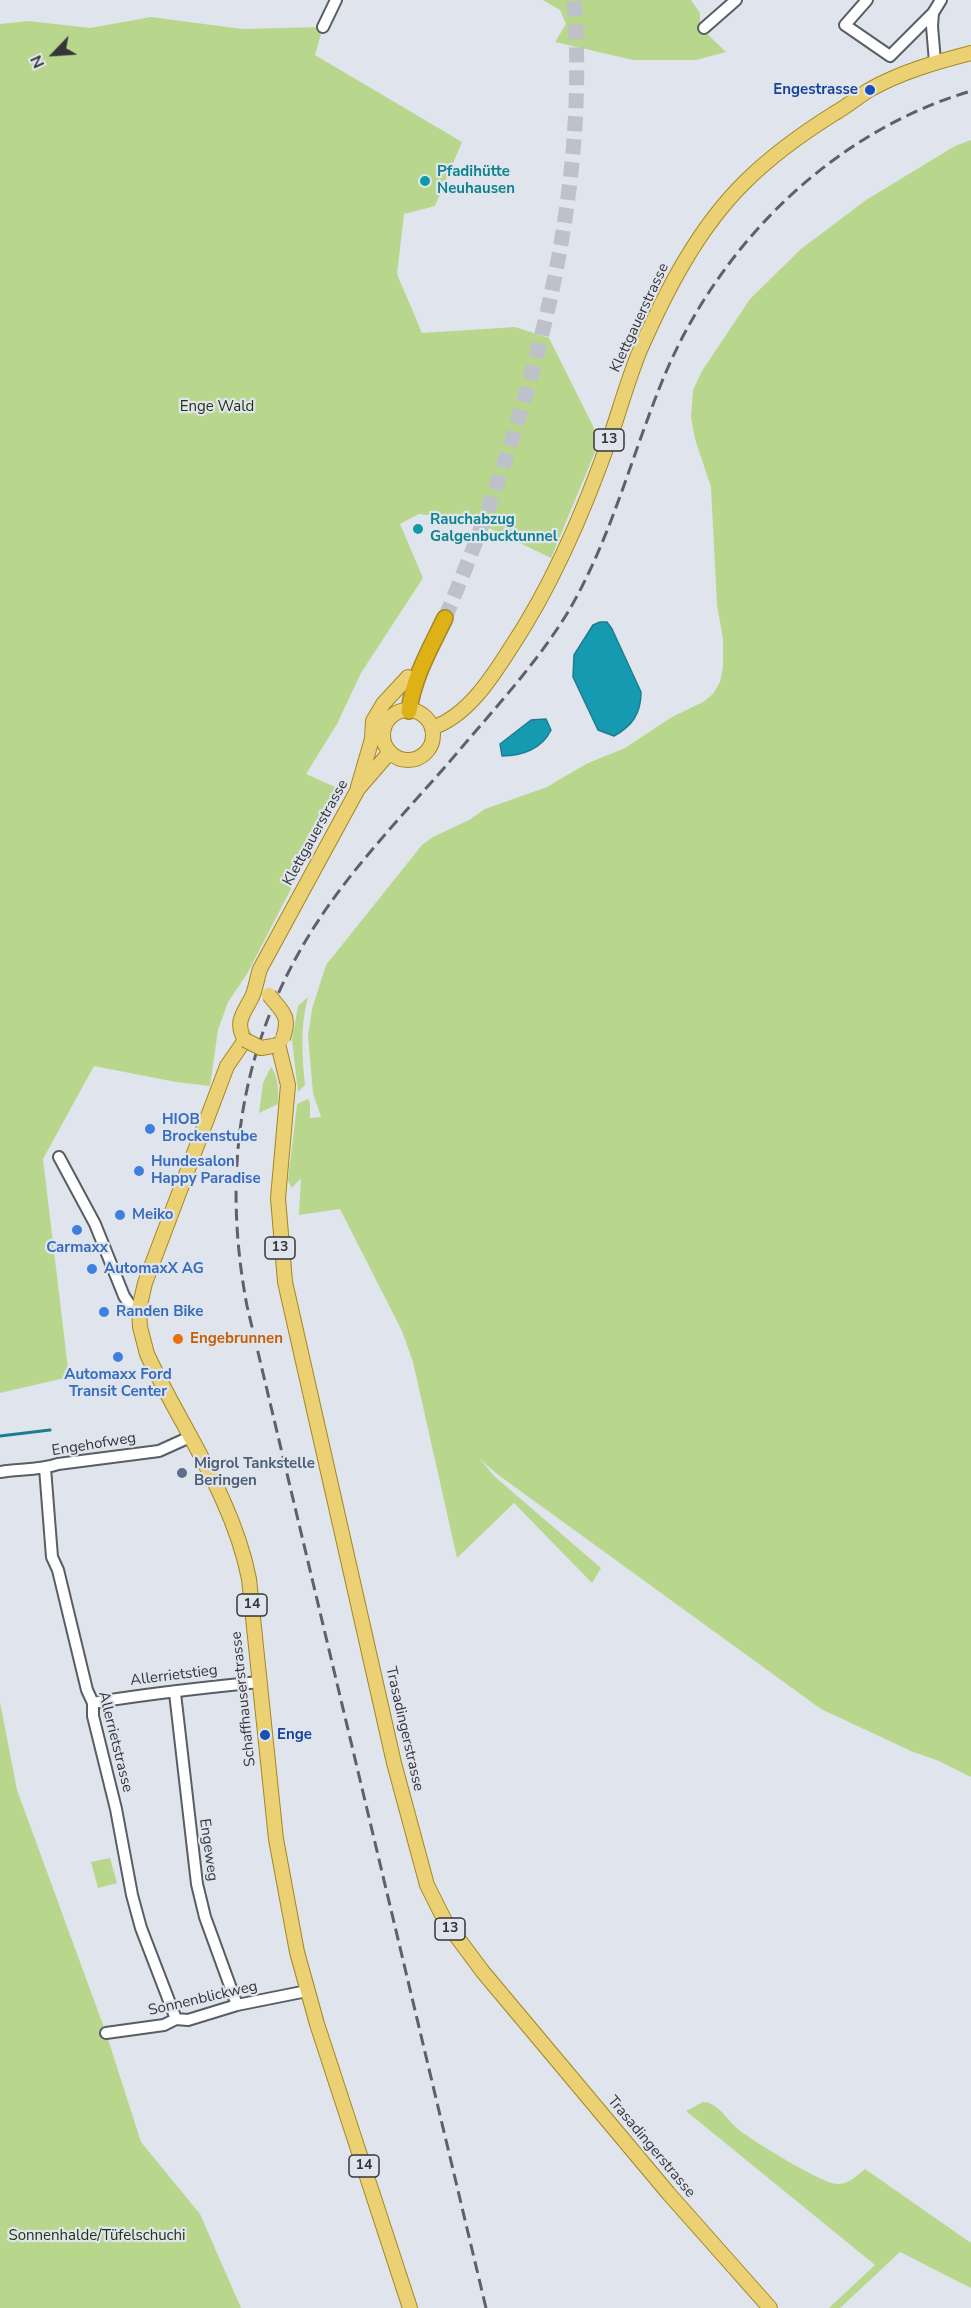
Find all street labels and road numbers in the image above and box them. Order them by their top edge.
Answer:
street label: Klettgauerstrasse [607,261,673,375]
road number: 13 [594,429,624,451]
street label: Klettgauerstrasse [279,777,353,889]
road number: 13 [265,1237,295,1259]
street label: Engehofweg [51,1429,137,1461]
road number: 14 [237,1594,267,1616]
street label: Schaffhauserstrasse [228,1631,260,1767]
street label: Allerrietstieg [129,1662,219,1690]
street label: Trasadingerstrasse [381,1665,427,1793]
street label: Allerrietstrasse [94,1690,136,1794]
street label: Engeweg [195,1817,221,1883]
road number: 13 [435,1918,465,1940]
street label: Sonnenblickweg [147,1978,259,2020]
street label: Trasadingerstrasse [603,2093,699,2201]
road number: 14 [349,2155,379,2177]

